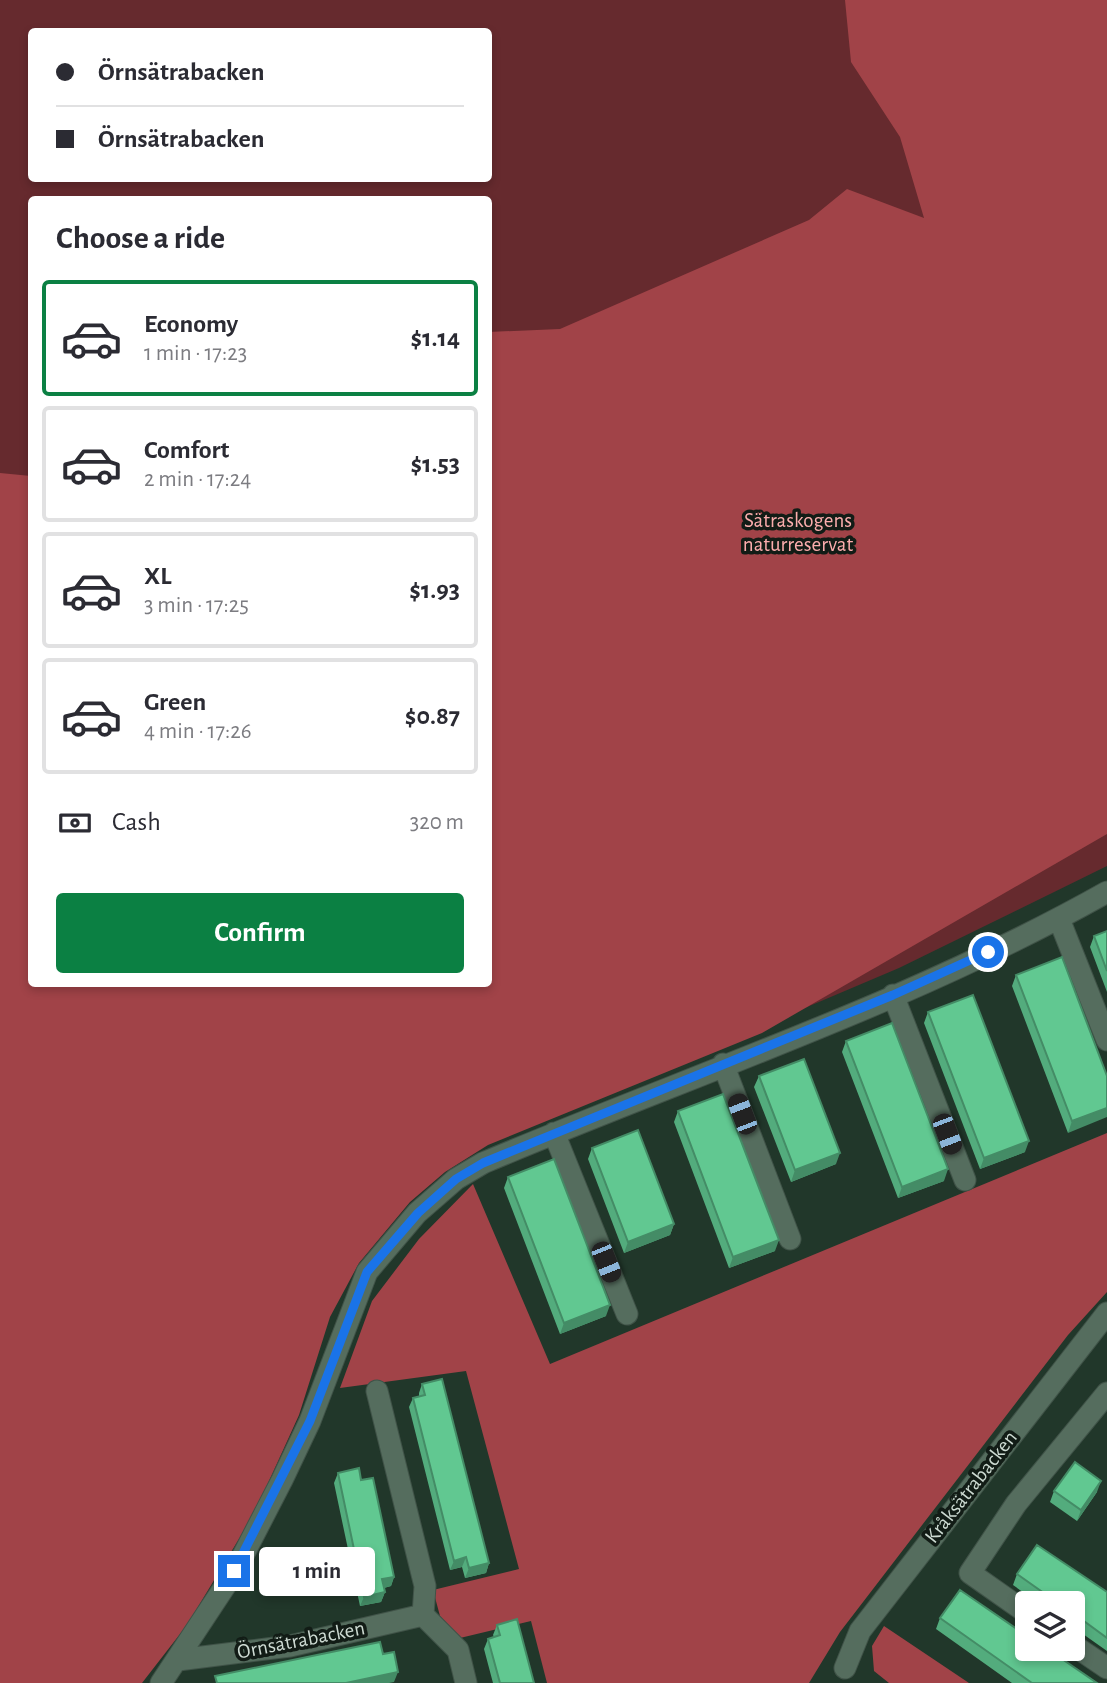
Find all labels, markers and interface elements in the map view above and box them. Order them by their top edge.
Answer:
text: Örnsätrabacken [98,59,264,85]
text: Örnsätrabacken [98,126,264,152]
text: Choose a ride [56,222,225,254]
icon: car [60,307,123,370]
text: Economy [144,311,238,337]
text: $1.14 [411,325,460,351]
text: 1 min · 17:23 [144,342,247,365]
icon: car [60,433,123,496]
text: Comfort [144,437,229,463]
text: $1.53 [411,451,460,477]
text: 2 min · 17:24 [144,468,251,491]
park label: Sätraskogens naturreservat [743,510,853,555]
icon: car [60,559,123,622]
text: XL [144,563,171,589]
text: $1.93 [409,577,460,603]
text: 3 min · 17:25 [144,594,249,617]
icon: car [60,685,123,748]
text: Green [144,689,206,715]
text: $0.87 [405,703,460,729]
text: 4 min · 17:26 [144,720,252,743]
icon: cash [56,804,94,842]
text: Cash [112,809,161,835]
text: 320 m [410,811,464,834]
button: Confirm [56,893,464,973]
route start [972,936,1004,968]
car [725,1091,760,1137]
car [930,1111,965,1157]
car [589,1239,624,1285]
street label: Kråksätrabacken [921,1427,1021,1547]
callout: 1 min [258,1546,374,1596]
route end [218,1555,250,1587]
text: 1 min [293,1560,341,1583]
map controls [1015,1591,1085,1661]
button: layers [1015,1591,1085,1661]
street label: Örnsätrabacken [235,1616,367,1663]

